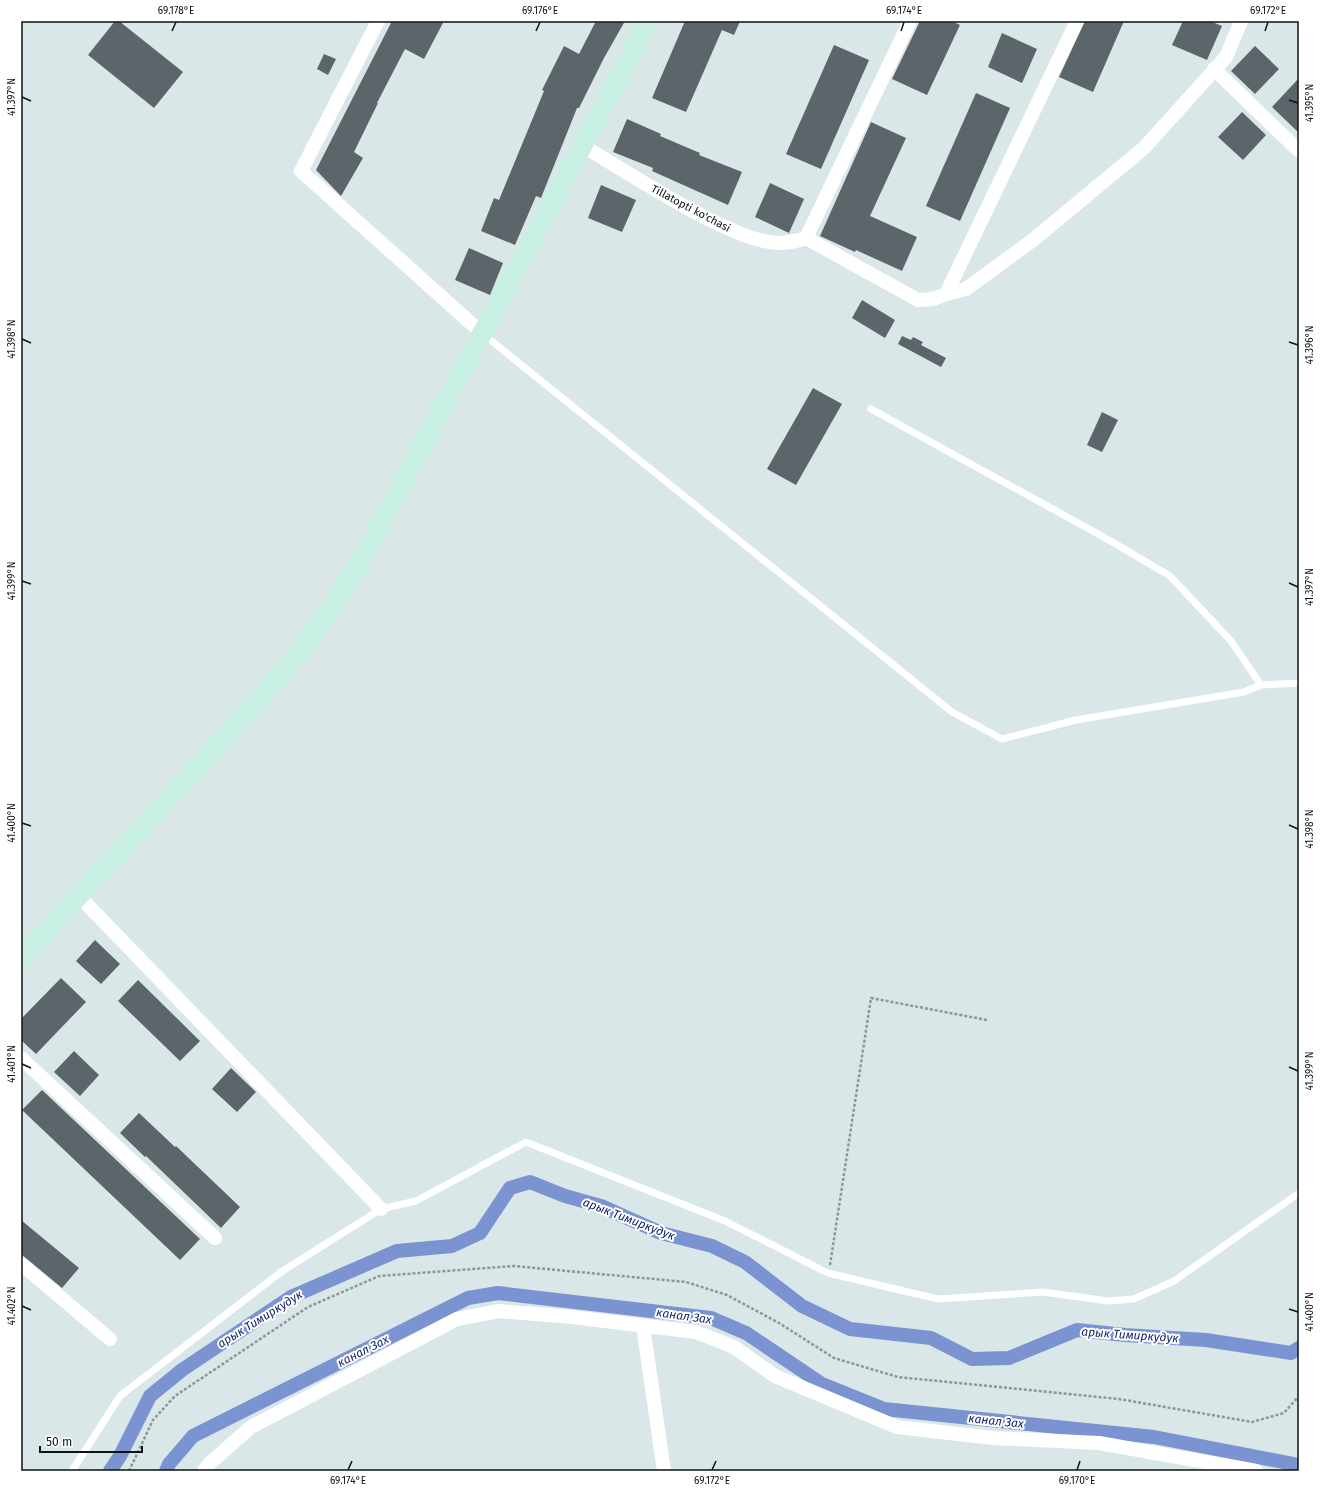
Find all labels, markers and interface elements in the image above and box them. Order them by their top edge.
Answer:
text: 69.178°E [158,5,194,17]
text: 69.176°E [522,5,558,17]
text: 69.174°E [886,5,922,17]
text: 69.172°E [1250,5,1286,17]
text: 41.397°N [6,78,18,116]
text: 41.395°N [1304,84,1316,122]
street label: Tillatopti ko'chasi [649,182,733,235]
text: 41.398°N [6,319,18,359]
text: 41.396°N [1304,326,1316,364]
text: 41.399°N [6,562,18,601]
text: 41.397°N [1304,568,1316,606]
text: 41.400°N [6,803,18,843]
text: 41.398°N [1304,809,1316,849]
text: 41.401°N [6,1045,18,1083]
text: 41.399°N [1304,1052,1316,1091]
water label: арык Тимиркудук [581,1195,678,1243]
text: 41.402°N [6,1287,18,1325]
water label: арык Тимиркудук [215,1287,306,1351]
text: 41.400°N [1304,1292,1316,1332]
water label: канал Зах [655,1305,713,1327]
water label: арык Тимиркудук [1081,1325,1180,1345]
water label: канал Зах [335,1332,391,1370]
water label: канал Зах [968,1411,1025,1431]
scale bar [40,1428,142,1454]
text: 50 m [46,1435,72,1449]
text: 69.174°E [330,1475,366,1487]
text: 69.172°E [694,1475,730,1487]
text: 69.170°E [1059,1475,1095,1487]

